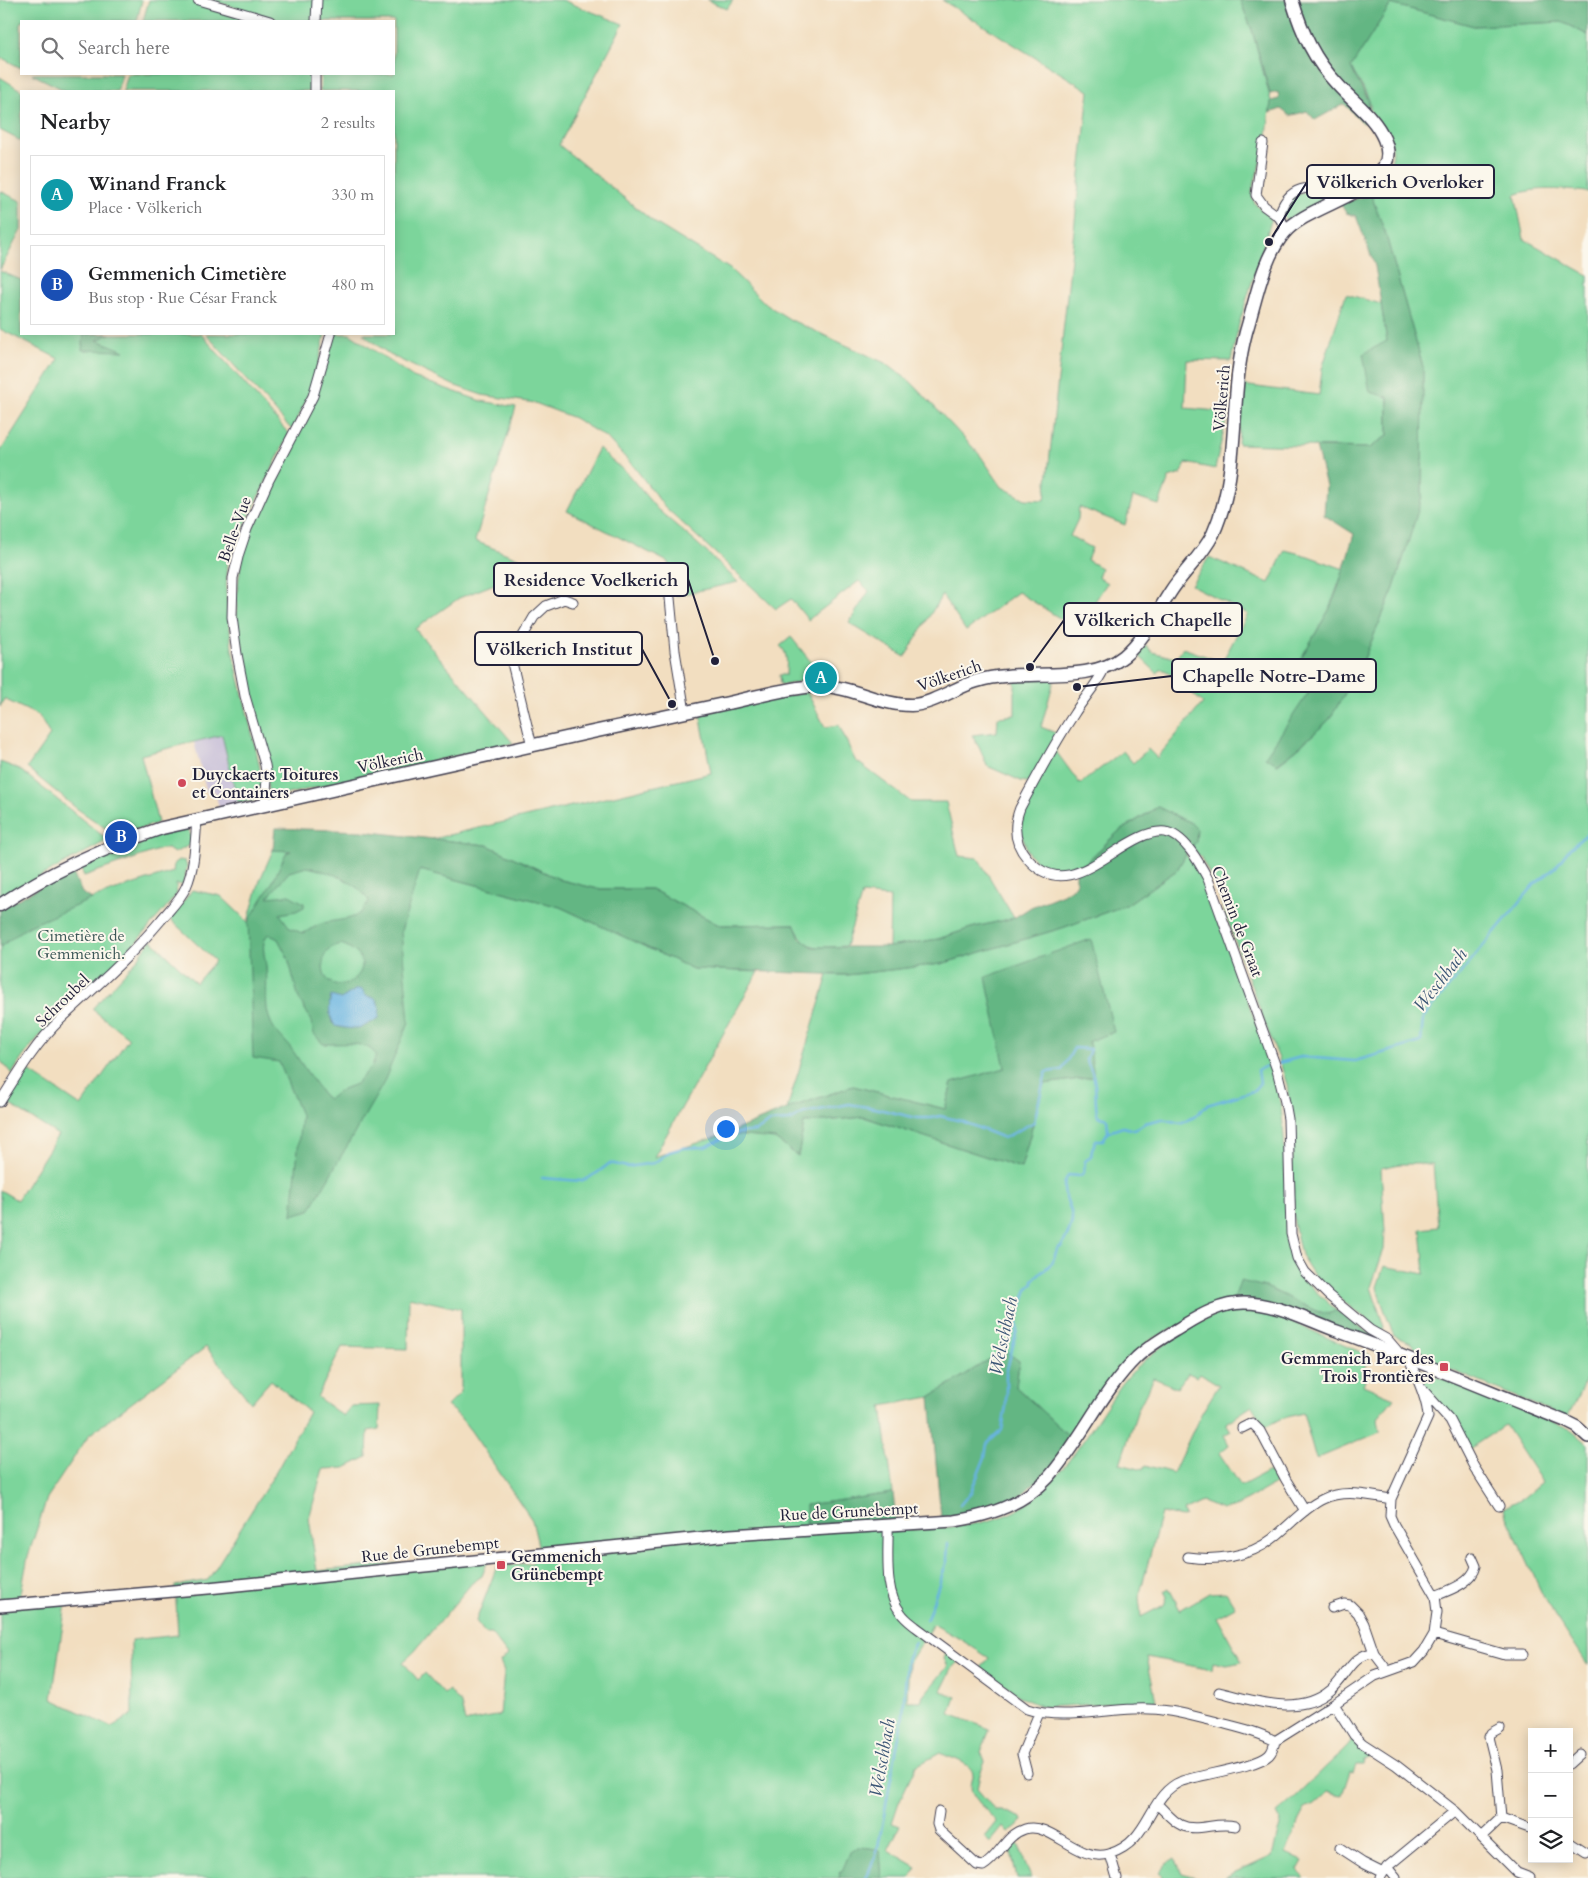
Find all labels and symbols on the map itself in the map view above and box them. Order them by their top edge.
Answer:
callout: Völkerich Overloker [1307,165,1494,198]
text: Völkerich Overloker [1316,170,1484,195]
street label: Völkerich [1208,364,1236,432]
street label: Belle-Vue [213,493,257,565]
callout: Residence Voelkerich [494,563,688,596]
text: Residence Voelkerich [504,568,678,593]
callout: Völkerich Chapelle [1064,603,1242,636]
text: Völkerich Chapelle [1074,608,1232,633]
callout: Völkerich Institut [475,632,642,665]
text: Völkerich Institut [486,637,633,662]
street label: Völkerich [914,655,985,697]
pin: A [805,659,837,697]
callout: Chapelle Notre-Dame [1172,659,1376,692]
text: Chapelle Notre-Dame [1182,664,1366,689]
street label: Völkerich [355,743,425,779]
place label: Duyckaerts Toitures et Containers [192,764,339,804]
marker: Duyckaerts Toitures et Containers [176,777,188,789]
pin: B [105,818,137,856]
street label: Chemin de Graat [1206,863,1268,980]
park label: Cimetière de Gemmenich. [37,925,125,965]
water label: Weschbach [1408,943,1473,1017]
street label: Schroubel [31,969,95,1032]
your location [713,1116,739,1142]
water label: Welschbach [983,1294,1024,1377]
place label: Gemmenich Parc des Trois Frontières [1281,1348,1434,1388]
marker: Gemmenich Parc des Trois Frontières [1438,1361,1450,1373]
street label: Rue de Grunebempt [780,1497,919,1527]
street label: Rue de Grunebempt [360,1532,500,1568]
place label: Gemmenich Grünebempt [511,1546,603,1586]
marker: Gemmenich Grünebempt [495,1559,507,1571]
water label: Welschbach [863,1717,902,1799]

